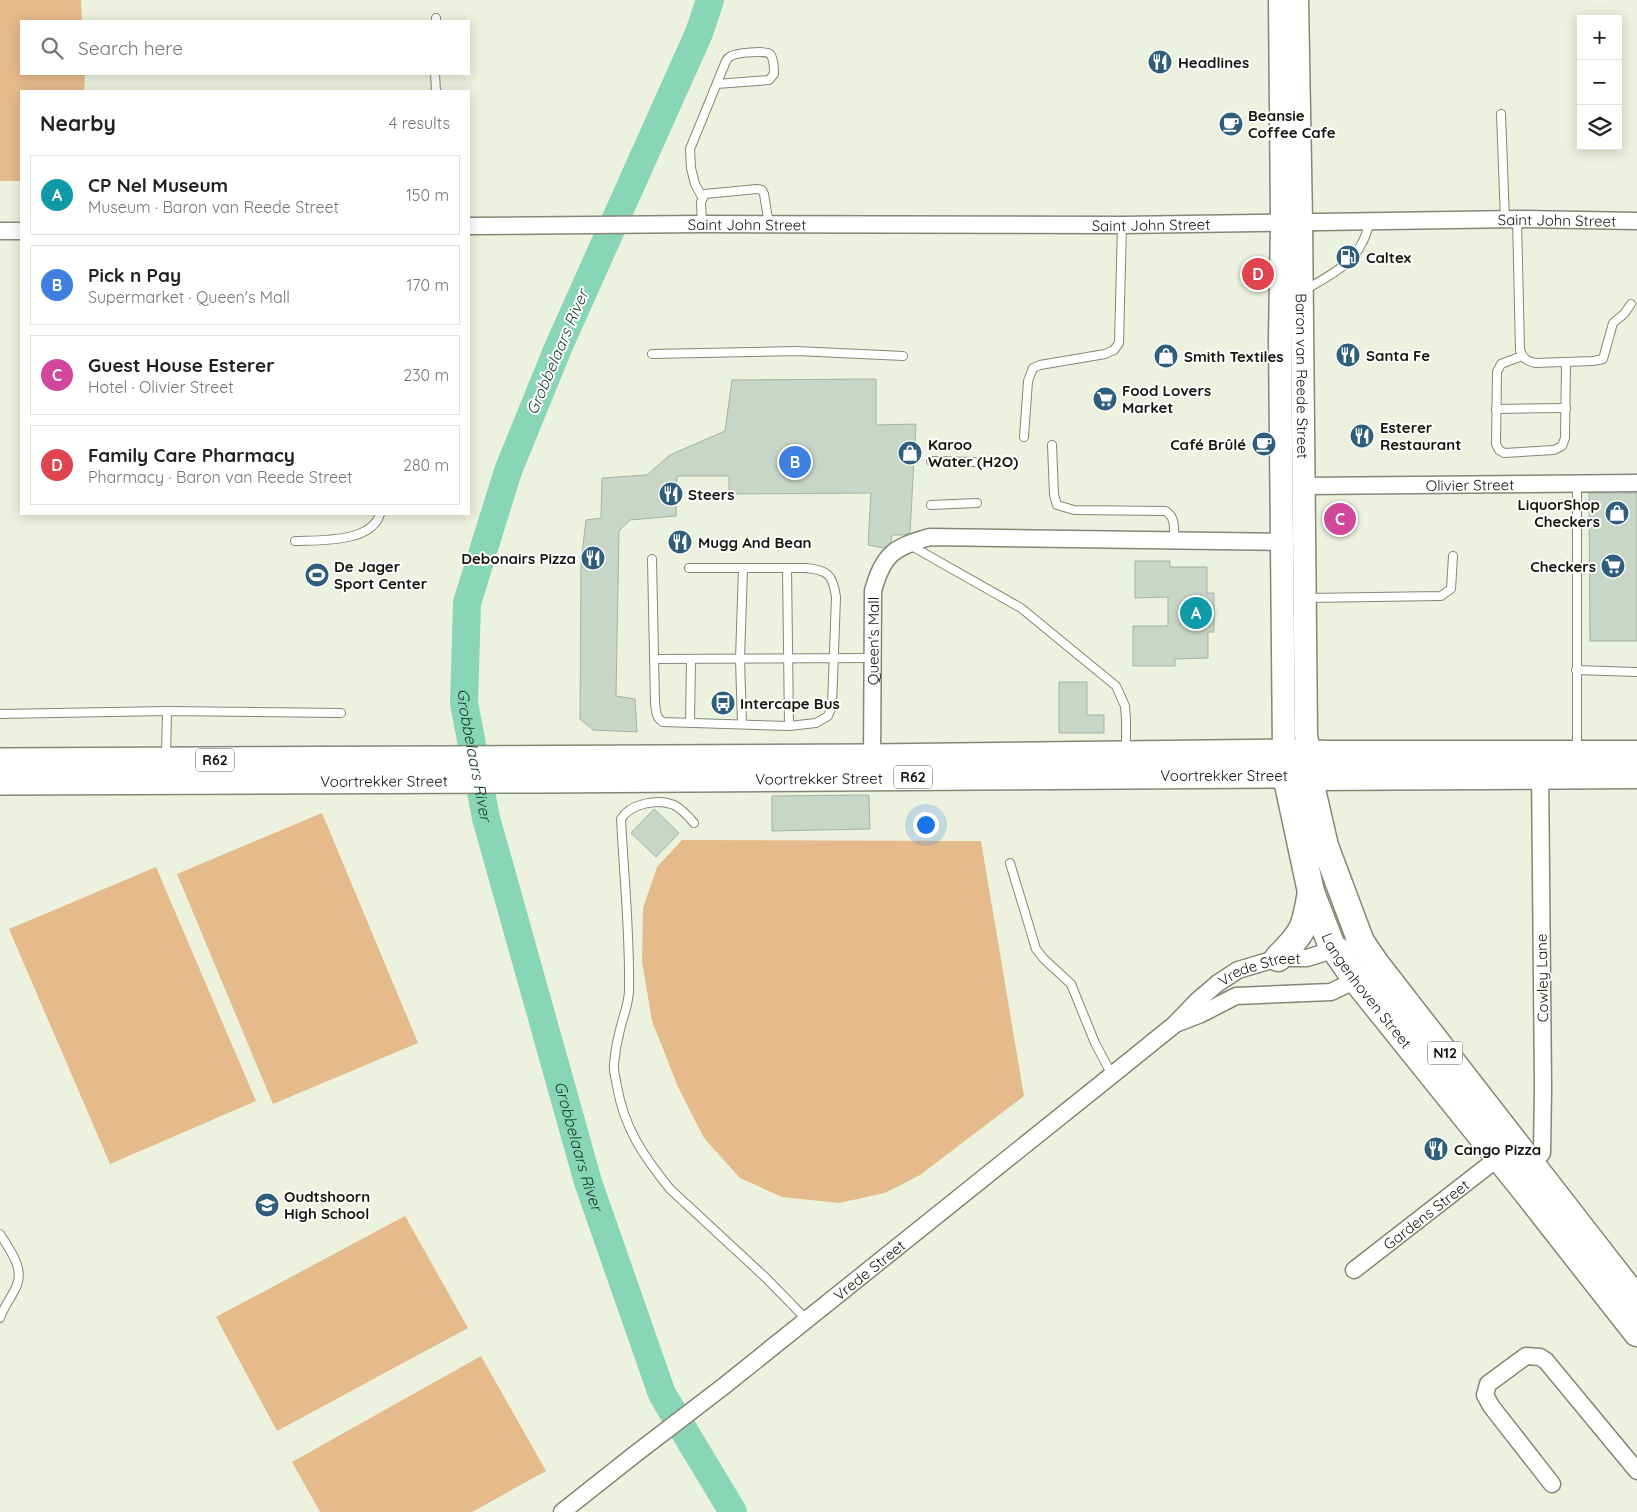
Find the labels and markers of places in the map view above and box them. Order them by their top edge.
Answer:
restaurant icon: Headlines [1147,49,1173,75]
place label: Headlines [1178,53,1249,72]
place label: Beansie Coffee Cafe [1248,106,1336,142]
cafe icon: Beansie Coffee Cafe [1218,111,1244,137]
fuel station icon: Caltex [1335,244,1361,270]
place label: Caltex [1366,248,1412,267]
pin: D [1242,255,1274,293]
restaurant icon: Santa Fe [1335,342,1361,368]
shop icon: Smith Textiles [1153,343,1179,369]
place label: Santa Fe [1366,346,1430,365]
place label: Smith Textiles [1184,347,1284,366]
place label: Food Lovers Market [1122,381,1211,417]
supermarket icon: Food Lovers Market [1092,386,1118,412]
place label: Esterer Restaurant [1380,418,1461,454]
restaurant icon: Esterer Restaurant [1349,423,1375,449]
cafe icon: Café Brûlé [1251,431,1277,457]
place label: Karoo Water (H2O) [928,435,1018,471]
place label: Café Brûlé [1170,435,1246,454]
shop icon: Karoo Water (H2O) [897,440,923,466]
pin: B [779,443,811,481]
restaurant icon: Steers [658,481,684,507]
place label: Steers [688,485,734,504]
place label: LiquorShop Checkers [1517,495,1600,531]
pin: C [1324,500,1356,538]
shop icon: LiquorShop Checkers [1604,500,1630,526]
restaurant icon: Mugg And Bean [667,529,693,555]
place label: Mugg And Bean [698,533,812,552]
restaurant icon: Debonairs Pizza [580,545,606,571]
place label: Debonairs Pizza [461,549,576,568]
supermarket icon: Checkers [1600,553,1626,579]
place label: De Jager Sport Center [334,557,428,593]
place label: Checkers [1530,557,1596,576]
sports icon: De Jager Sport Center [304,562,330,588]
pin: A [1180,594,1212,632]
bus stop icon: Intercape Bus [710,690,736,716]
place label: Intercape Bus [740,694,840,713]
restaurant icon: Cango Pizza [1423,1136,1449,1162]
place label: Cango Pizza [1454,1140,1541,1159]
place label: Oudtshoorn High School [284,1187,370,1223]
school or university icon: Oudtshoorn High School [254,1192,280,1218]

